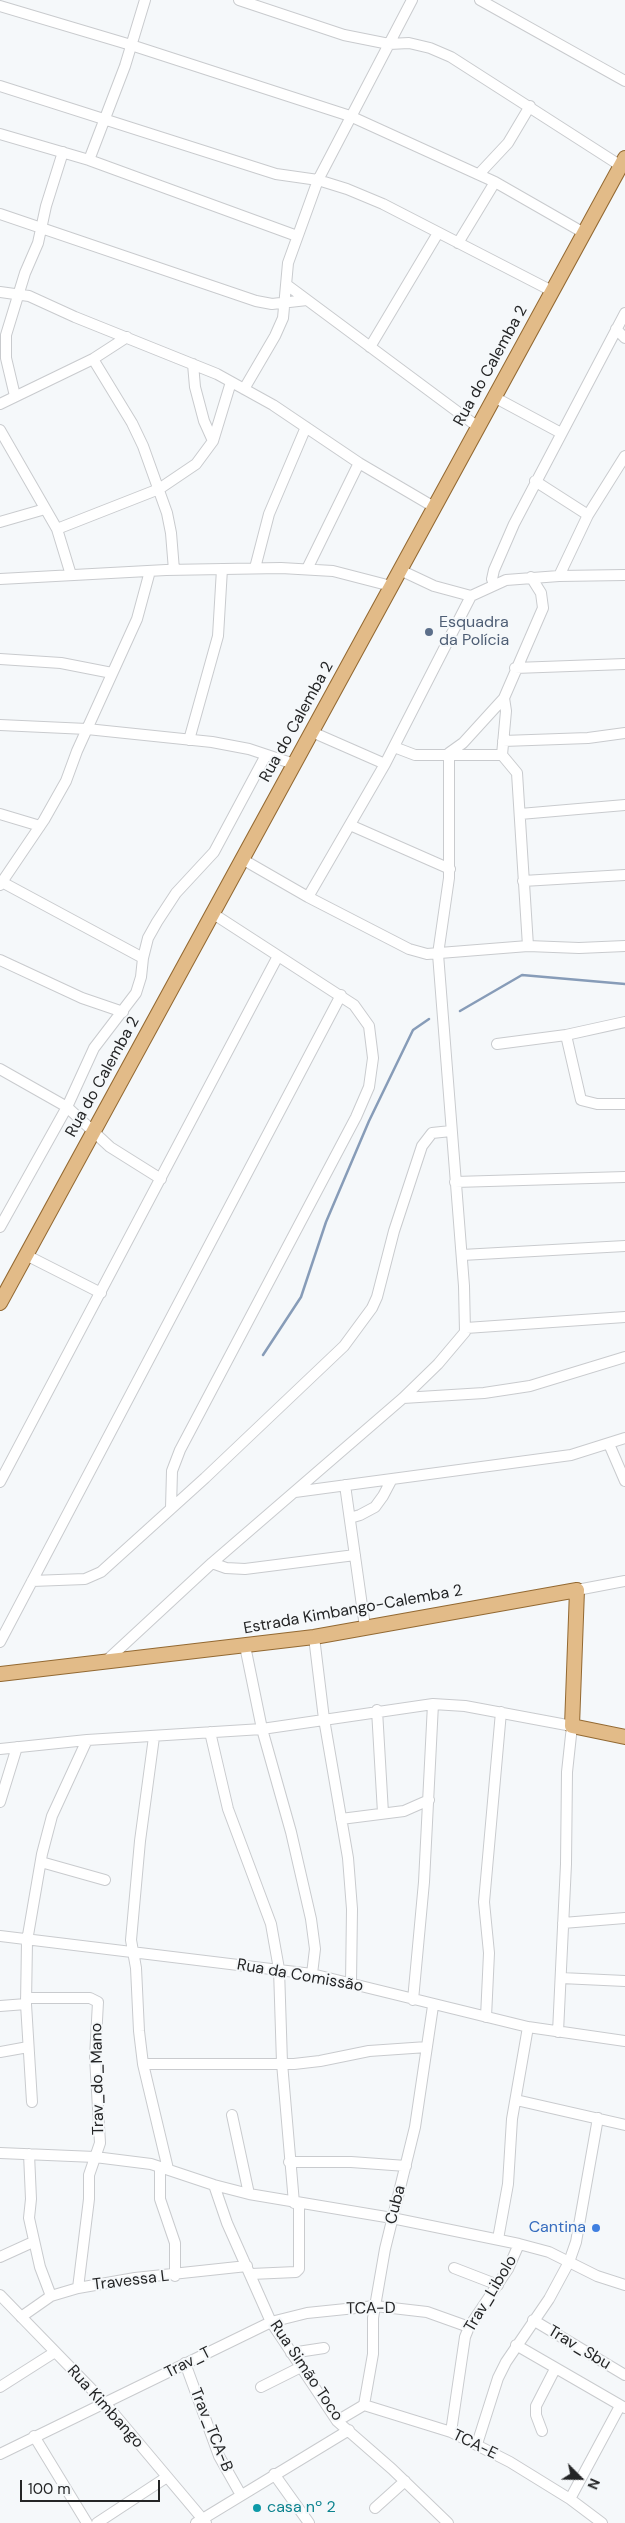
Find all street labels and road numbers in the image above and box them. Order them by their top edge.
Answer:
street label: Rua do Calemba 2 [450,302,532,430]
street label: Rua do Calemba 2 [256,658,338,786]
street label: Rua do Calemba 2 [62,1013,144,1141]
street label: Estrada Kimbango-Calemba 2 [242,1581,464,1639]
street label: Rua da Comissão [235,1955,365,1997]
street label: Trav_do_Mano [87,2023,109,2135]
street label: Cuba [382,2184,410,2226]
street label: Trav_Libolo [461,2252,521,2336]
street label: Travessa L [92,2267,170,2295]
street label: TCA-D [346,2299,396,2319]
street label: Rua Simão Toco [265,2317,347,2425]
street label: Trav_Sbu [544,2322,614,2374]
street label: Trav_T [162,2343,214,2383]
street label: Rua Kimbango [63,2362,147,2452]
street label: Trav_TCA-B [186,2385,236,2475]
street label: TCA-E [449,2426,501,2464]

